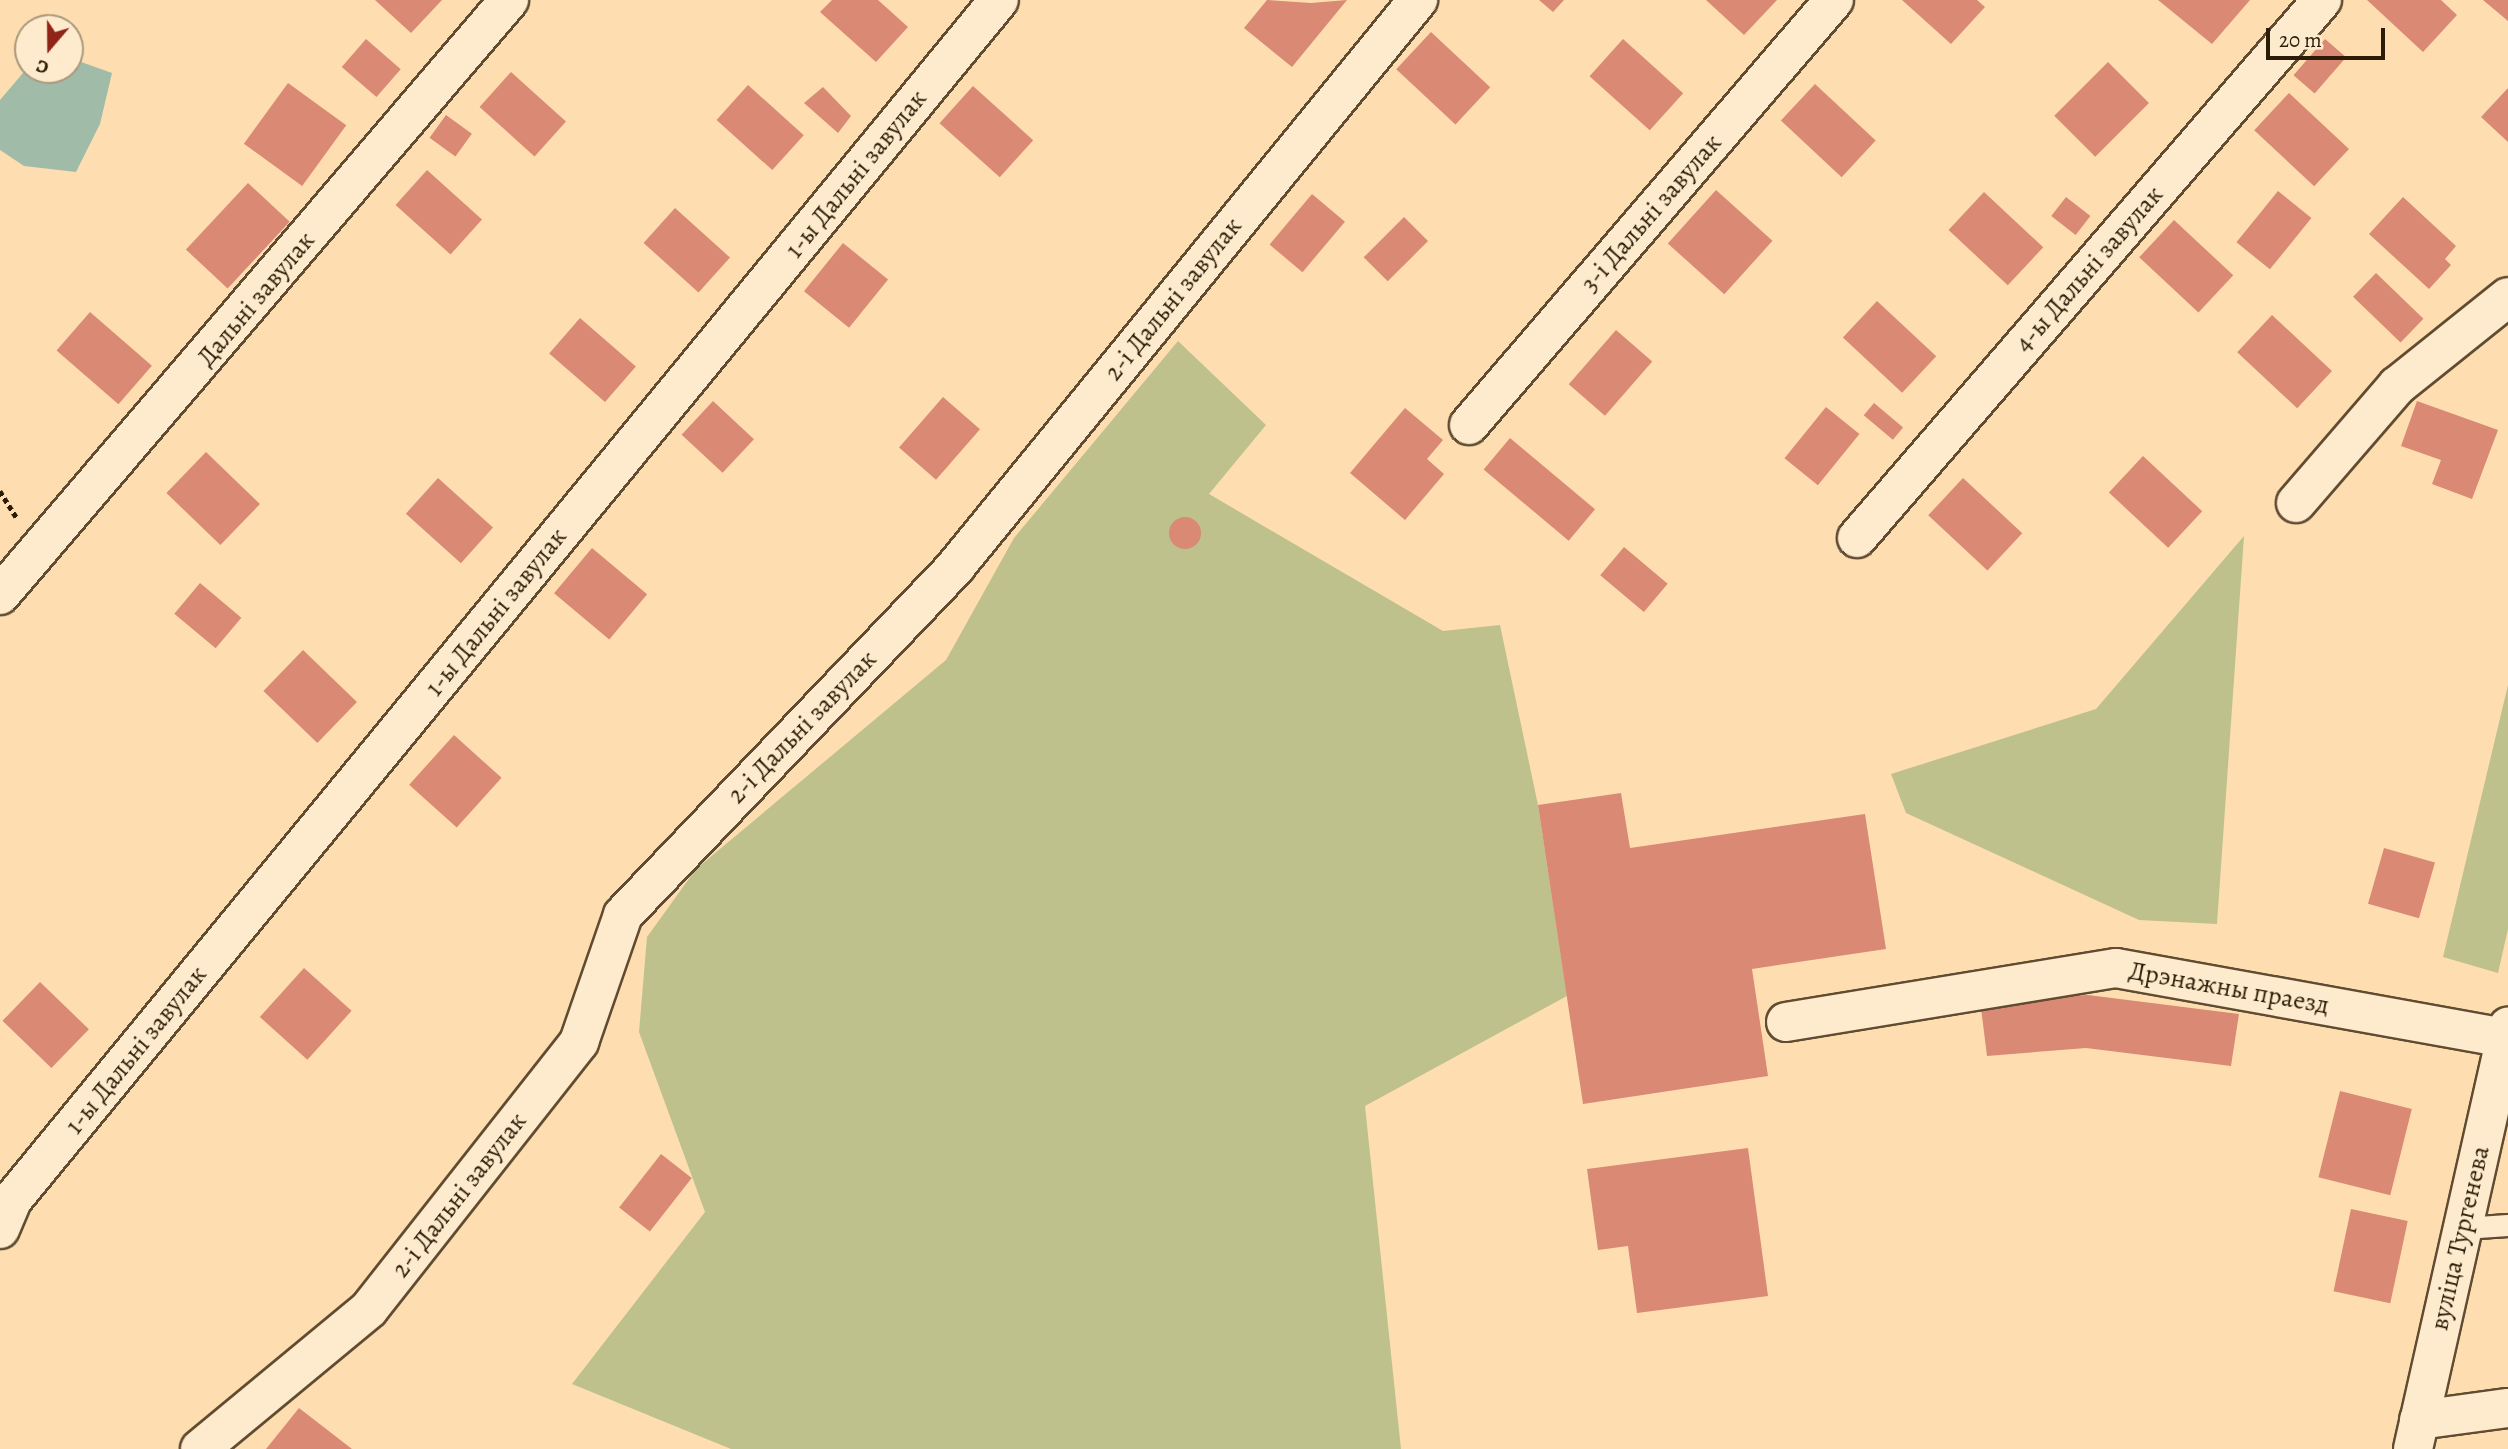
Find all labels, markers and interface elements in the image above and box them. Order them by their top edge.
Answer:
north arrow [14,14,84,84]
scale bar [2270,14,2389,58]
text: 20 m [2279,26,2322,54]
text: С [33,53,52,81]
street label: 1-ы Дальні завулак [779,84,933,264]
street label: 3-і Дальні завулак [1574,128,1728,298]
street label: 4-ы Дальні завулак [2008,179,2170,359]
street label: 2-і Дальні завулак [1098,211,1248,387]
street label: Дальні завулак [191,225,321,373]
street label: 1-ы Дальні завулак [419,522,573,702]
street label: 2-і Дальні завулак [721,644,883,810]
street label: Дрэнажны праезд [2126,955,2332,1021]
street label: 1-ы Дальні завулак [59,960,213,1140]
street label: 2-і Дальні завулак [385,1106,533,1284]
street label: вуліца Тургенева [2424,1143,2496,1333]

